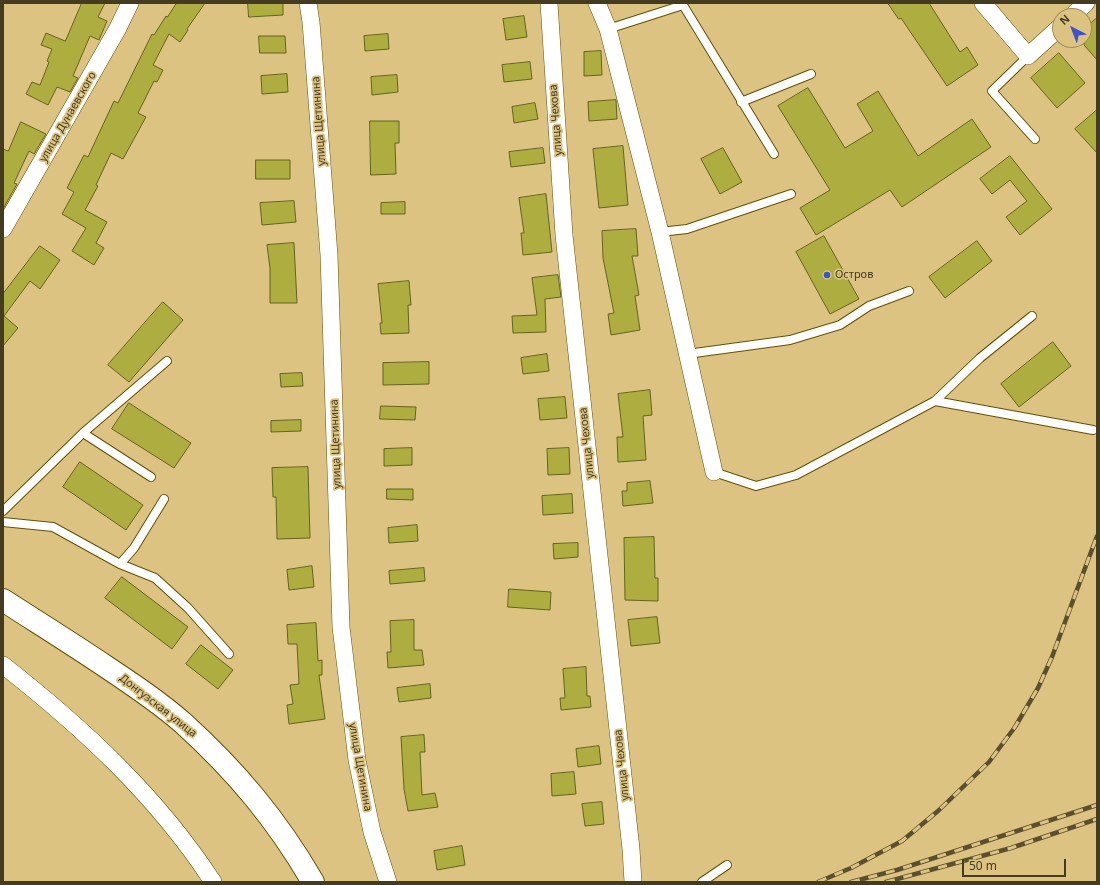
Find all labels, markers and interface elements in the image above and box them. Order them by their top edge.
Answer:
north arrow [1052,8,1092,48]
text: N [1056,11,1073,28]
street label: улица Дунаевского [37,70,99,164]
street label: улица Щетинина [309,76,329,166]
street label: улица Чехова [547,84,565,156]
place label: Остров [835,268,873,282]
marker: Остров [822,270,832,280]
street label: улица Щетинина [328,399,344,489]
street label: улица Чехова [577,407,597,479]
street label: Донгузская улица [117,672,199,740]
street label: улица Щетинина [346,722,374,812]
street label: улица Чехова [612,729,632,801]
scale bar [964,851,1068,877]
text: 50 m [969,857,997,874]

